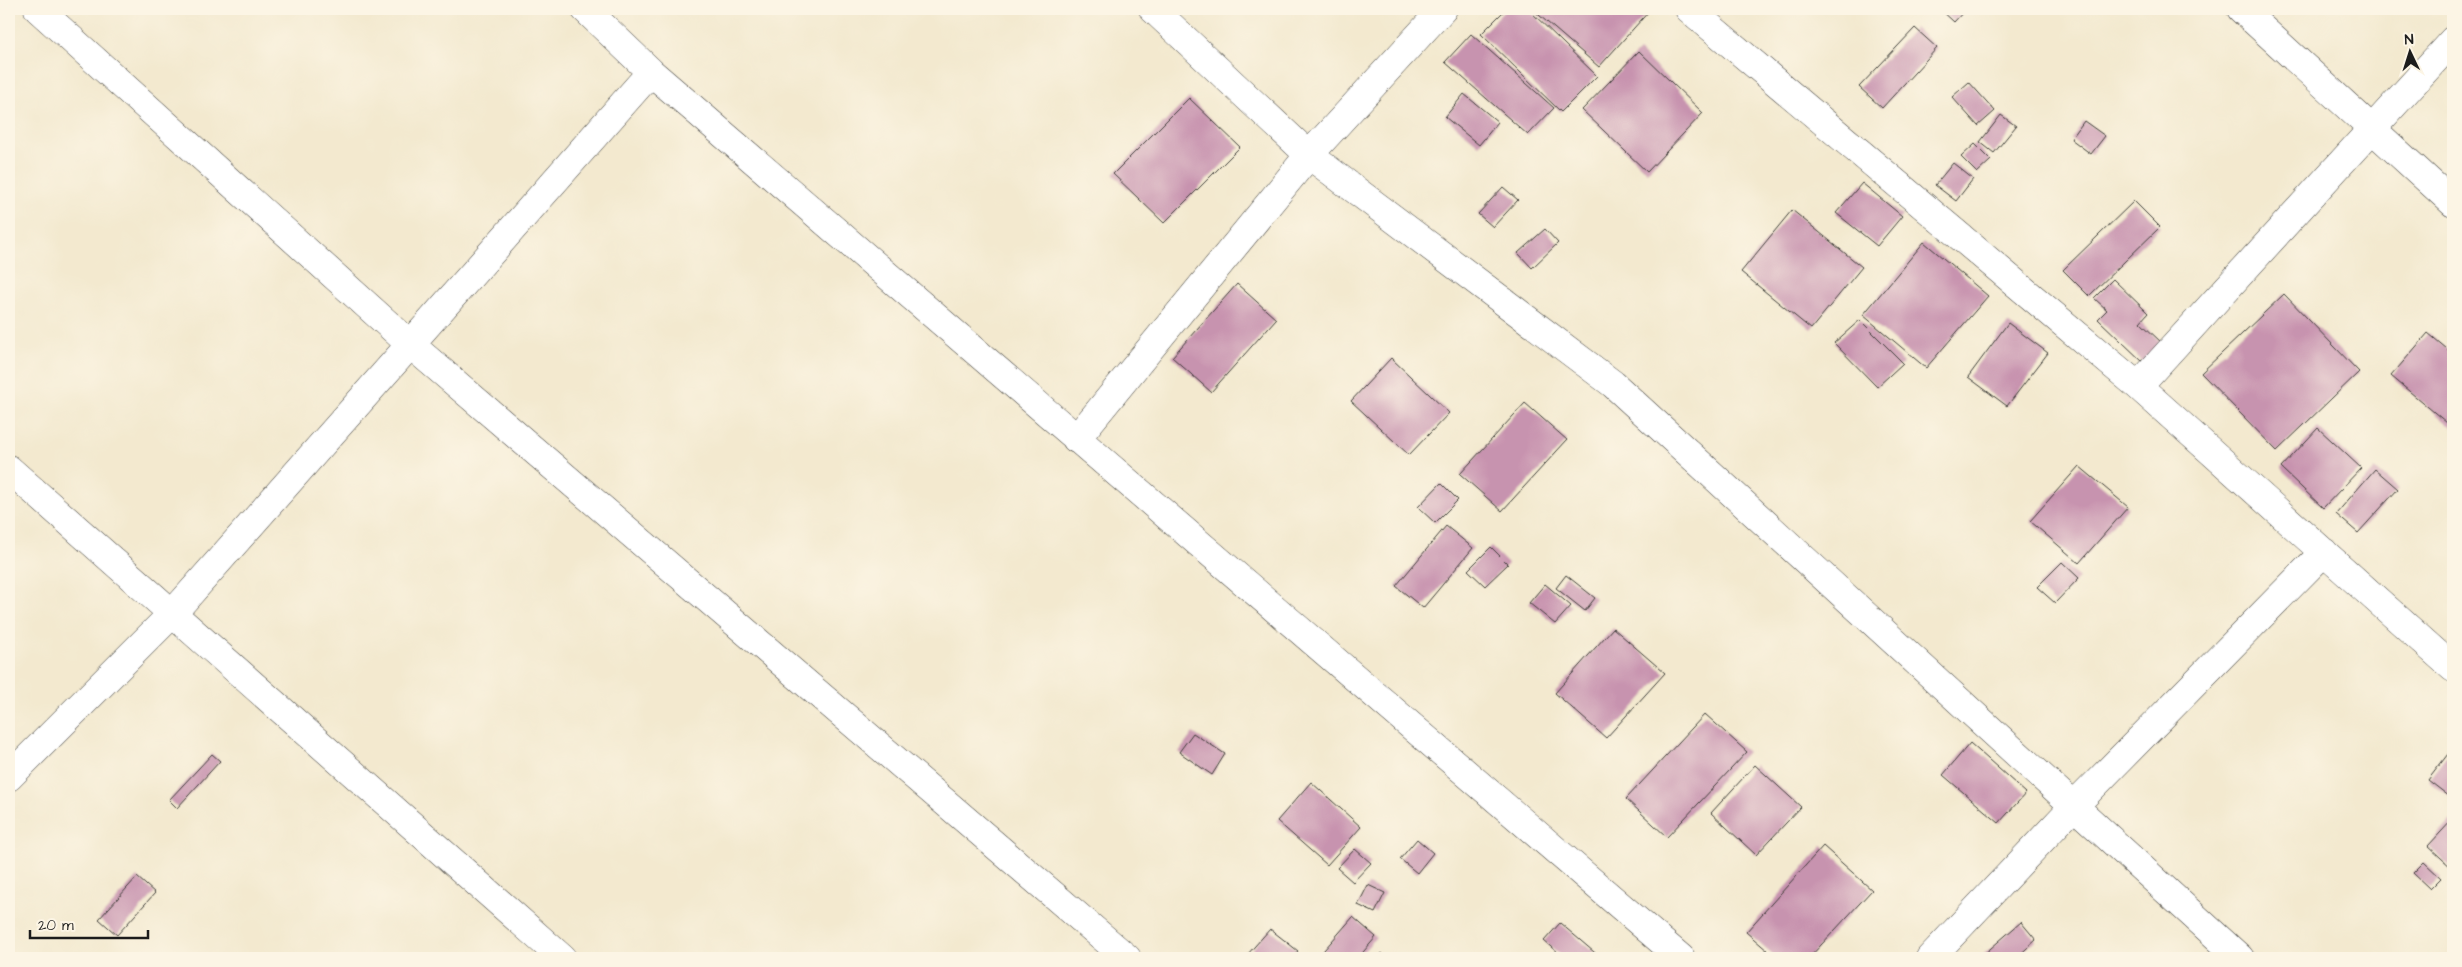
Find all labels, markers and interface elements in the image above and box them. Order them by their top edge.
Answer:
north arrow [2384,28,2434,78]
text: N [2404,30,2414,50]
scale bar [30,907,148,939]
text: 20 m [38,915,74,936]

